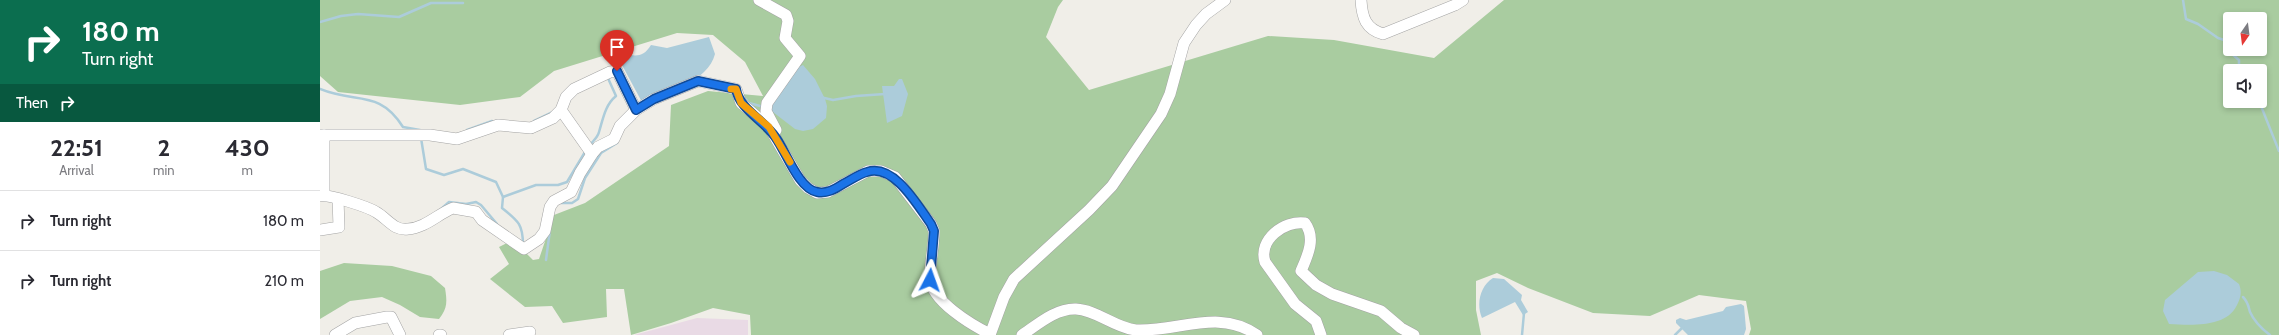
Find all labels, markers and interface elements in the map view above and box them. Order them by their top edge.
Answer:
north arrow [2223,12,2267,56]
map controls [2223,12,2267,108]
text: 180 m [82,14,160,48]
icon: right [16,16,68,68]
pin [600,30,634,71]
icon: arrive [606,36,628,58]
text: Turn right [82,48,153,70]
button: sound [2223,64,2267,108]
icon: right [56,92,78,114]
text: Then [16,94,48,112]
text: 22:51 [50,133,103,162]
text: 2 [157,133,170,162]
text: 430 [225,133,270,162]
text: Arrival [59,162,94,178]
text: min [153,162,175,178]
text: m [242,162,253,178]
icon: right [16,210,38,232]
text: Turn right [50,212,111,230]
text: 180 m [263,212,304,230]
position arrow [909,259,951,301]
icon: right [16,270,38,292]
text: Turn right [50,272,111,290]
text: 210 m [264,272,304,290]

